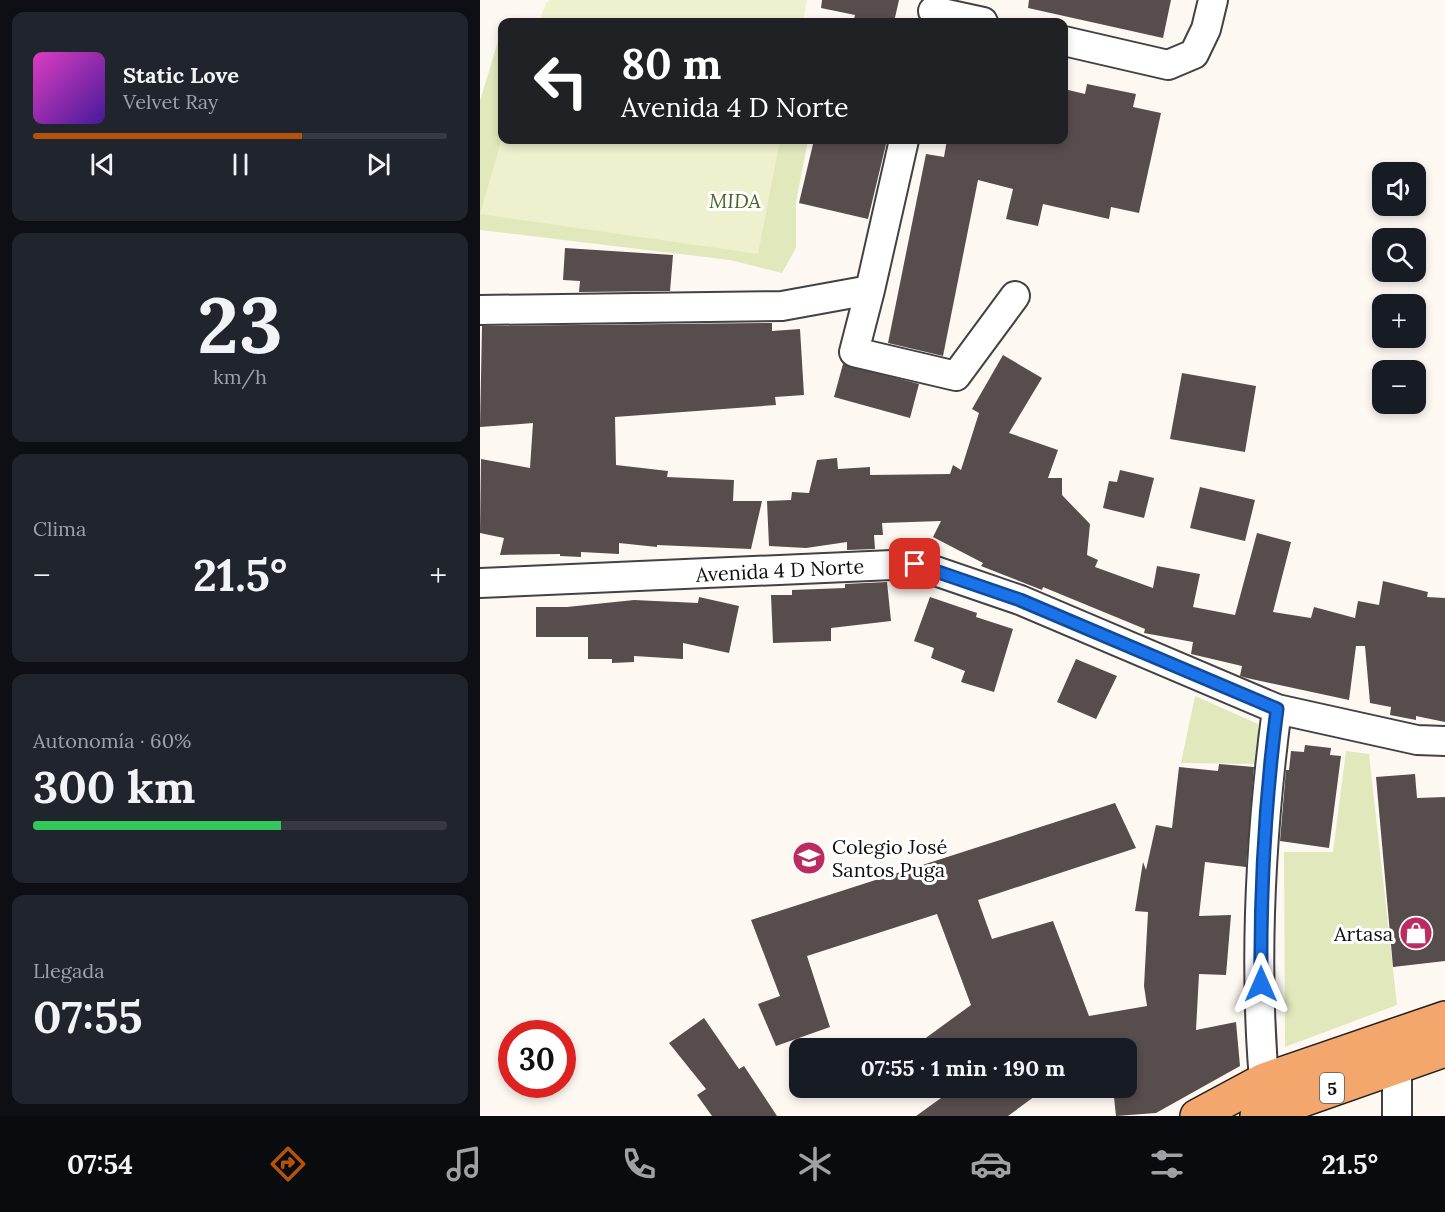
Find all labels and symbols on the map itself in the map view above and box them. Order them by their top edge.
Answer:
park label: MIDA [709,188,761,213]
pin [889,538,940,589]
street label: Avenida 4 D Norte [694,553,865,587]
place label: Colegio José Santos Puga [832,834,947,882]
school or university icon: Colegio José Santos Puga [791,840,827,876]
shop icon: Artasa [1398,915,1434,951]
place label: Artasa [1333,921,1393,946]
position arrow [1229,952,1293,1016]
speed limit sign: 30 [498,1020,576,1098]
road number: 5 [1320,1073,1344,1103]

